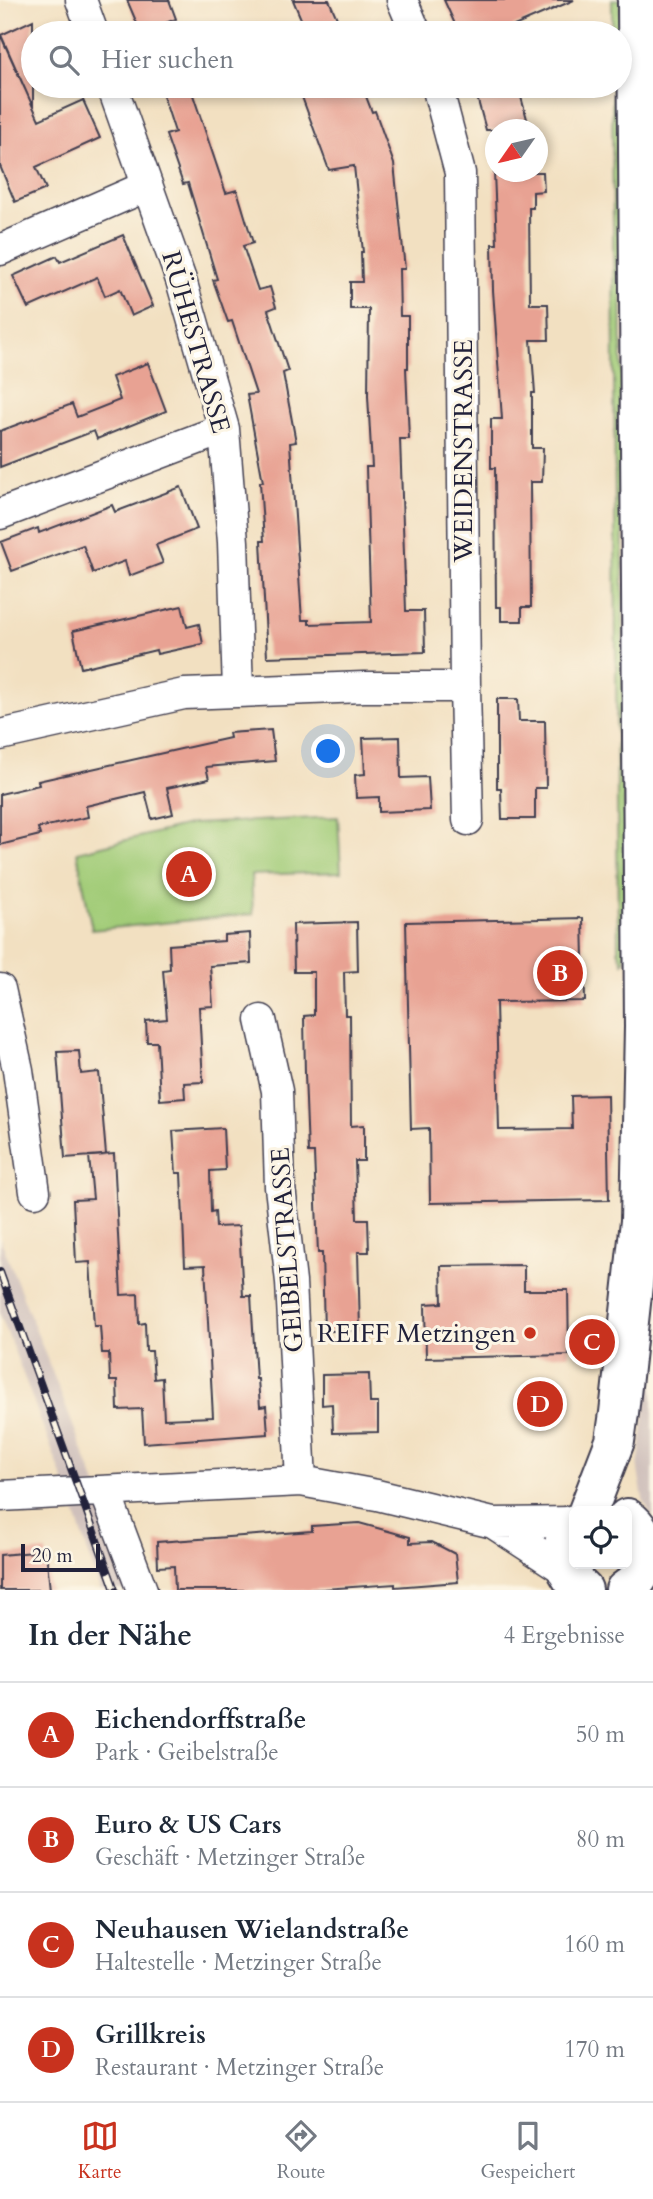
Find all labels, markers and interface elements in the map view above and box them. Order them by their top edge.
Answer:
search box [21,21,632,98]
icon: search [45,41,83,79]
text: Hier suchen [101,42,234,77]
north arrow [485,119,548,182]
street label: RÜHESTRASSE [153,247,239,437]
street label: WEIDENSTRASSE [446,339,481,564]
your location [311,734,345,768]
pin: A [166,848,212,900]
pin: B [537,947,583,999]
street label: GEIBELSTRASSE [262,1146,312,1354]
place label: REIFF Metzingen [317,1316,516,1351]
pin: C [569,1316,615,1368]
marker: REIFF Metzingen [522,1325,538,1341]
pin: D [517,1378,563,1430]
map controls [569,1506,632,1569]
button: locate [569,1506,632,1569]
scale bar [21,1541,100,1573]
text: 20 m [32,1543,73,1569]
text: In der Nähe [28,1615,192,1656]
text: 4 Ergebnisse [503,1620,625,1651]
text: Eichendorffstraße [95,1702,306,1737]
text: A [42,1719,60,1750]
text: 50 m [576,1719,625,1750]
text: Park · Geibelstraße [95,1737,279,1768]
text: Euro & US Cars [95,1807,282,1842]
text: B [43,1824,59,1855]
text: 80 m [576,1824,625,1855]
text: Geschäft · Metzinger Straße [95,1842,365,1873]
text: Neuhausen Wielandstraße [95,1912,409,1947]
text: C [42,1929,60,1960]
text: 160 m [564,1929,625,1960]
text: Haltestelle · Metzinger Straße [95,1947,382,1978]
text: Grillkreis [95,2017,206,2052]
text: D [41,2034,61,2065]
text: 170 m [564,2034,625,2065]
text: Restaurant · Metzinger Straße [95,2052,384,2083]
tab: Karte [78,2117,122,2185]
tab: Route [277,2117,325,2185]
tab: Gespeichert [481,2117,575,2185]

